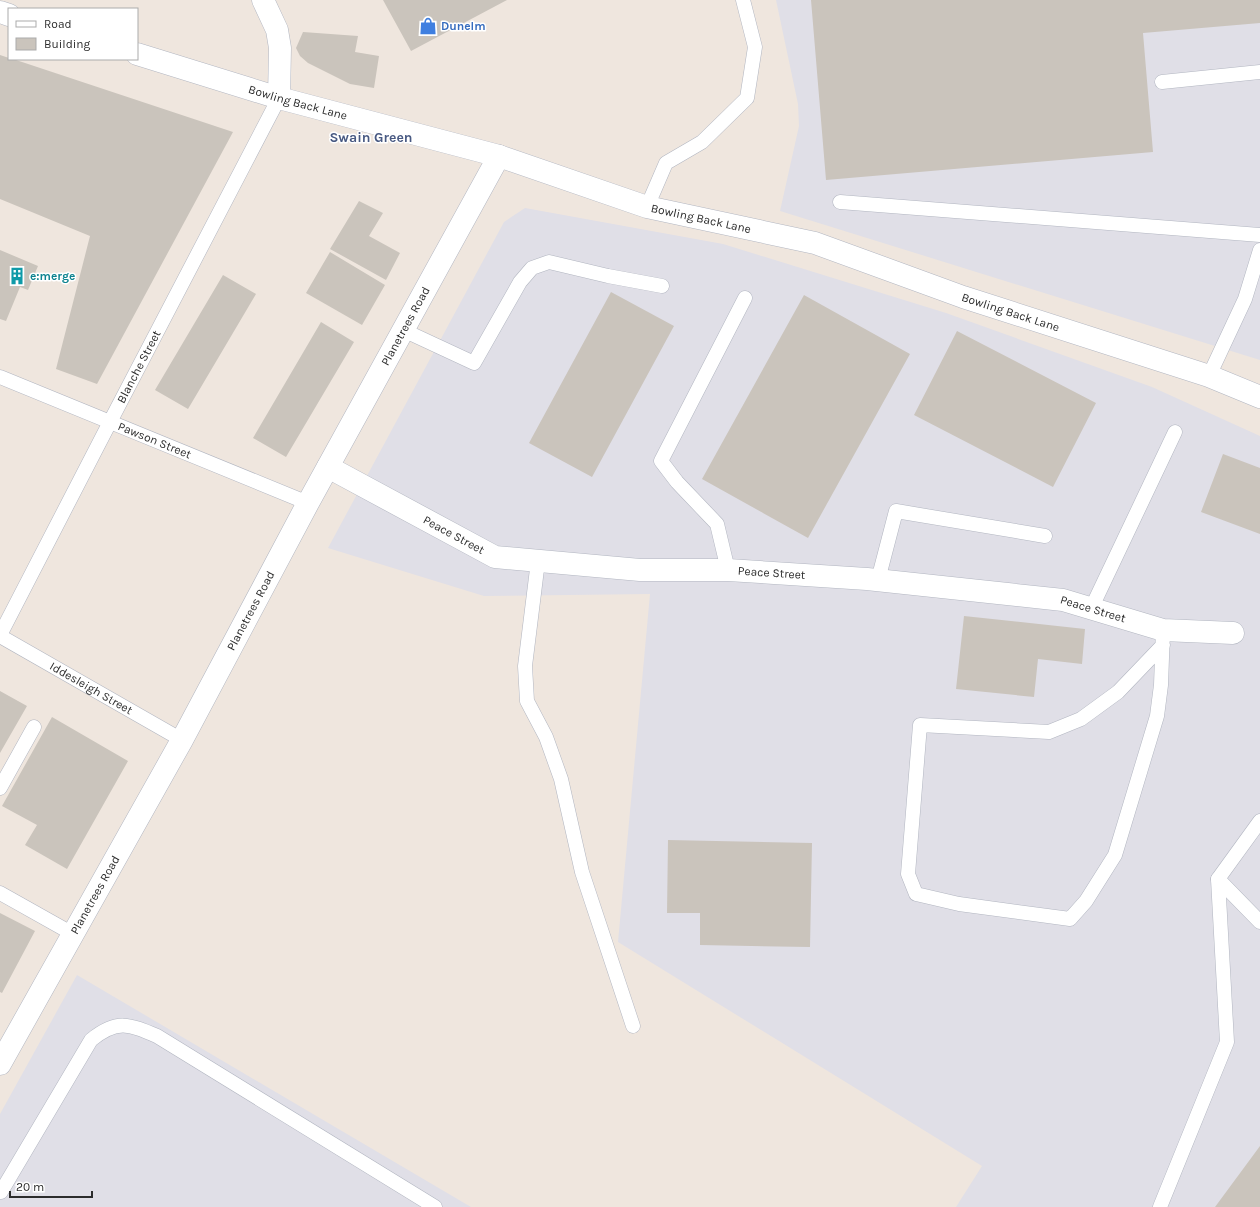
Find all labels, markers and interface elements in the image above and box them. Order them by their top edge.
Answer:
legend [8,8,138,60]
shop icon: Dunelm [418,16,438,36]
text: Road [44,17,72,31]
place label: Dunelm [441,19,486,33]
text: Building [44,37,91,51]
street label: Bowling Back Lane [247,82,349,123]
district label: Swain Green [329,129,413,146]
street label: Bowling Back Lane [650,201,752,236]
building icon: e:merge [7,266,27,286]
place label: e:merge [30,269,75,283]
street label: Planetrees Road [378,284,433,368]
street label: Bowling Back Lane [960,290,1061,335]
street label: Blanche Street [114,328,164,406]
street label: Pawson Street [116,419,194,462]
street label: Peace Street [421,513,487,557]
street label: Peace Street [737,564,806,582]
street label: Planetrees Road [224,569,278,653]
street label: Peace Street [1059,593,1128,626]
street label: Iddesleigh Street [47,659,135,718]
street label: Planetrees Road [67,853,123,937]
scale bar [10,1173,92,1199]
text: 20 m [16,1180,44,1194]

